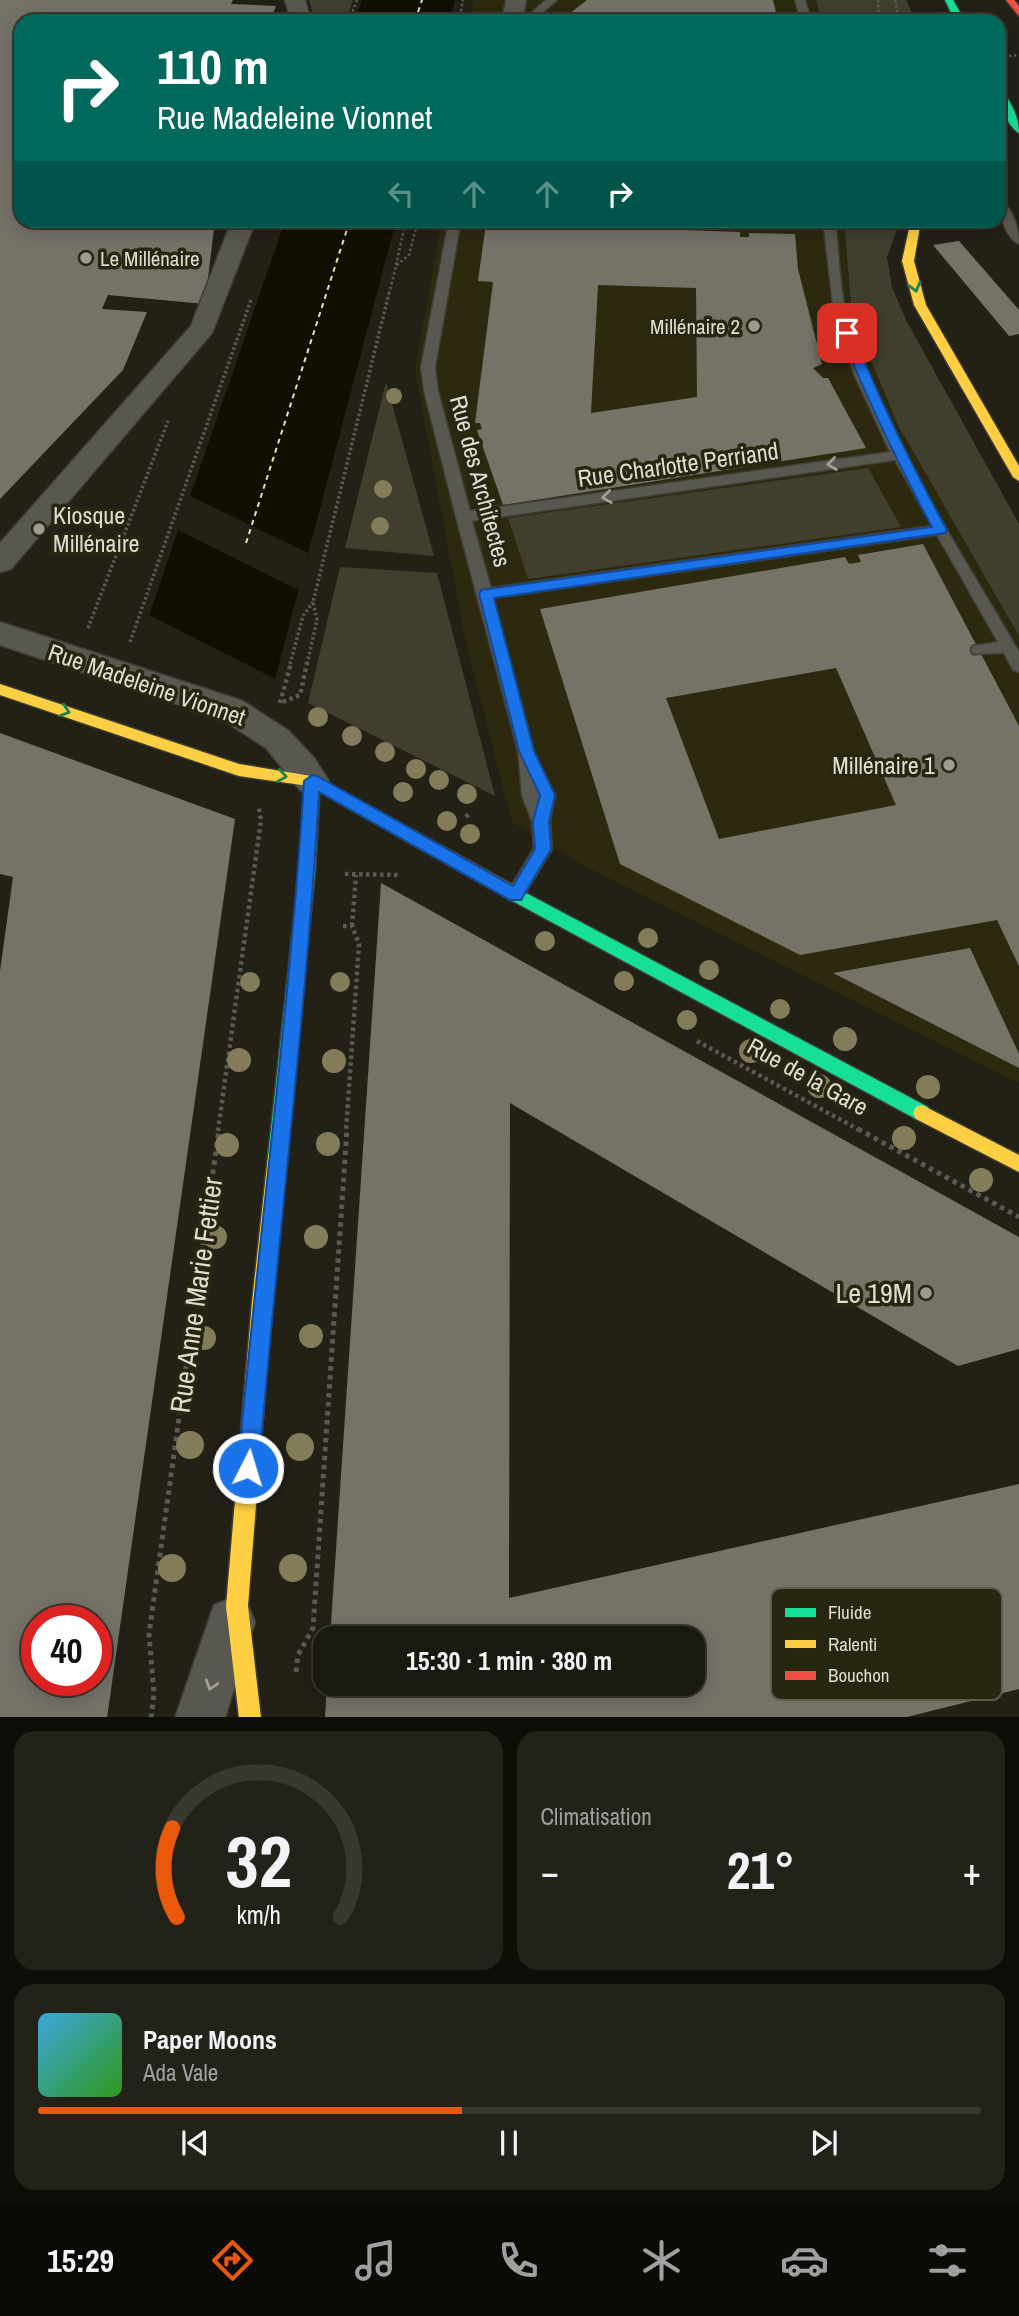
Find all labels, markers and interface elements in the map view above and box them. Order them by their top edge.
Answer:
text: 110 m [157,33,269,99]
icon: right [42,42,133,133]
text: Rue Madeleine Vionnet [157,96,432,139]
icon: left [382,175,420,213]
icon: ahead [455,175,493,213]
icon: ahead [528,175,566,213]
icon: right [601,175,639,213]
place label: Le Millénaire [100,244,200,273]
marker: Le Millénaire [78,250,94,266]
one-way arrow [907,281,921,293]
pin [817,303,877,363]
place label: Millénaire 2 [650,312,740,341]
icon: arrive [828,314,866,352]
marker: Millénaire 2 [746,318,762,334]
street label: Rue des Architectes [443,392,519,570]
street label: Rue Charlotte Perriand [576,434,780,494]
one-way arrow [826,457,838,472]
one-way arrow [601,489,613,504]
place label: Kiosque Millénaire [53,499,139,559]
marker: Kiosque Millénaire [31,521,47,537]
street label: Rue Madeleine Vionnet [44,635,250,733]
one-way arrow [58,702,70,717]
place label: Millénaire 1 [832,749,935,781]
marker: Millénaire 1 [941,757,957,773]
one-way arrow [276,769,288,784]
street label: Rue de la Gare [742,1030,874,1122]
street label: Rue Anne Marie Fettier [161,1174,231,1415]
place label: Le 19M [835,1274,912,1312]
marker: Le 19M [918,1285,934,1301]
position arrow [211,1431,285,1505]
legend [771,1588,1002,1700]
text: Fluide [828,1599,871,1625]
speed limit sign: 40 [21,1605,112,1696]
text: Ralenti [828,1631,877,1657]
text: 15:30 · 1 min · 380 m [406,1643,612,1678]
text: Bouchon [828,1662,890,1688]
one-way arrow [205,1678,219,1691]
text: Climatisation [541,1801,652,1832]
text: 32 [225,1812,291,1910]
text: 21° [727,1835,795,1905]
text: − [541,1846,559,1897]
text: + [963,1846,981,1897]
text: km/h [236,1897,280,1931]
text: Paper Moons [143,2022,277,2057]
text: Ada Vale [143,2057,218,2088]
icon: previous [176,2124,214,2162]
icon: pause [490,2124,528,2162]
icon: next [805,2124,843,2162]
icon: directions [208,2236,257,2285]
icon: music [351,2236,400,2285]
icon: phone [494,2236,543,2285]
icon: climate [637,2236,686,2285]
icon: car [780,2236,829,2285]
icon: filters [923,2236,972,2285]
text: 15:29 [47,2239,114,2282]

